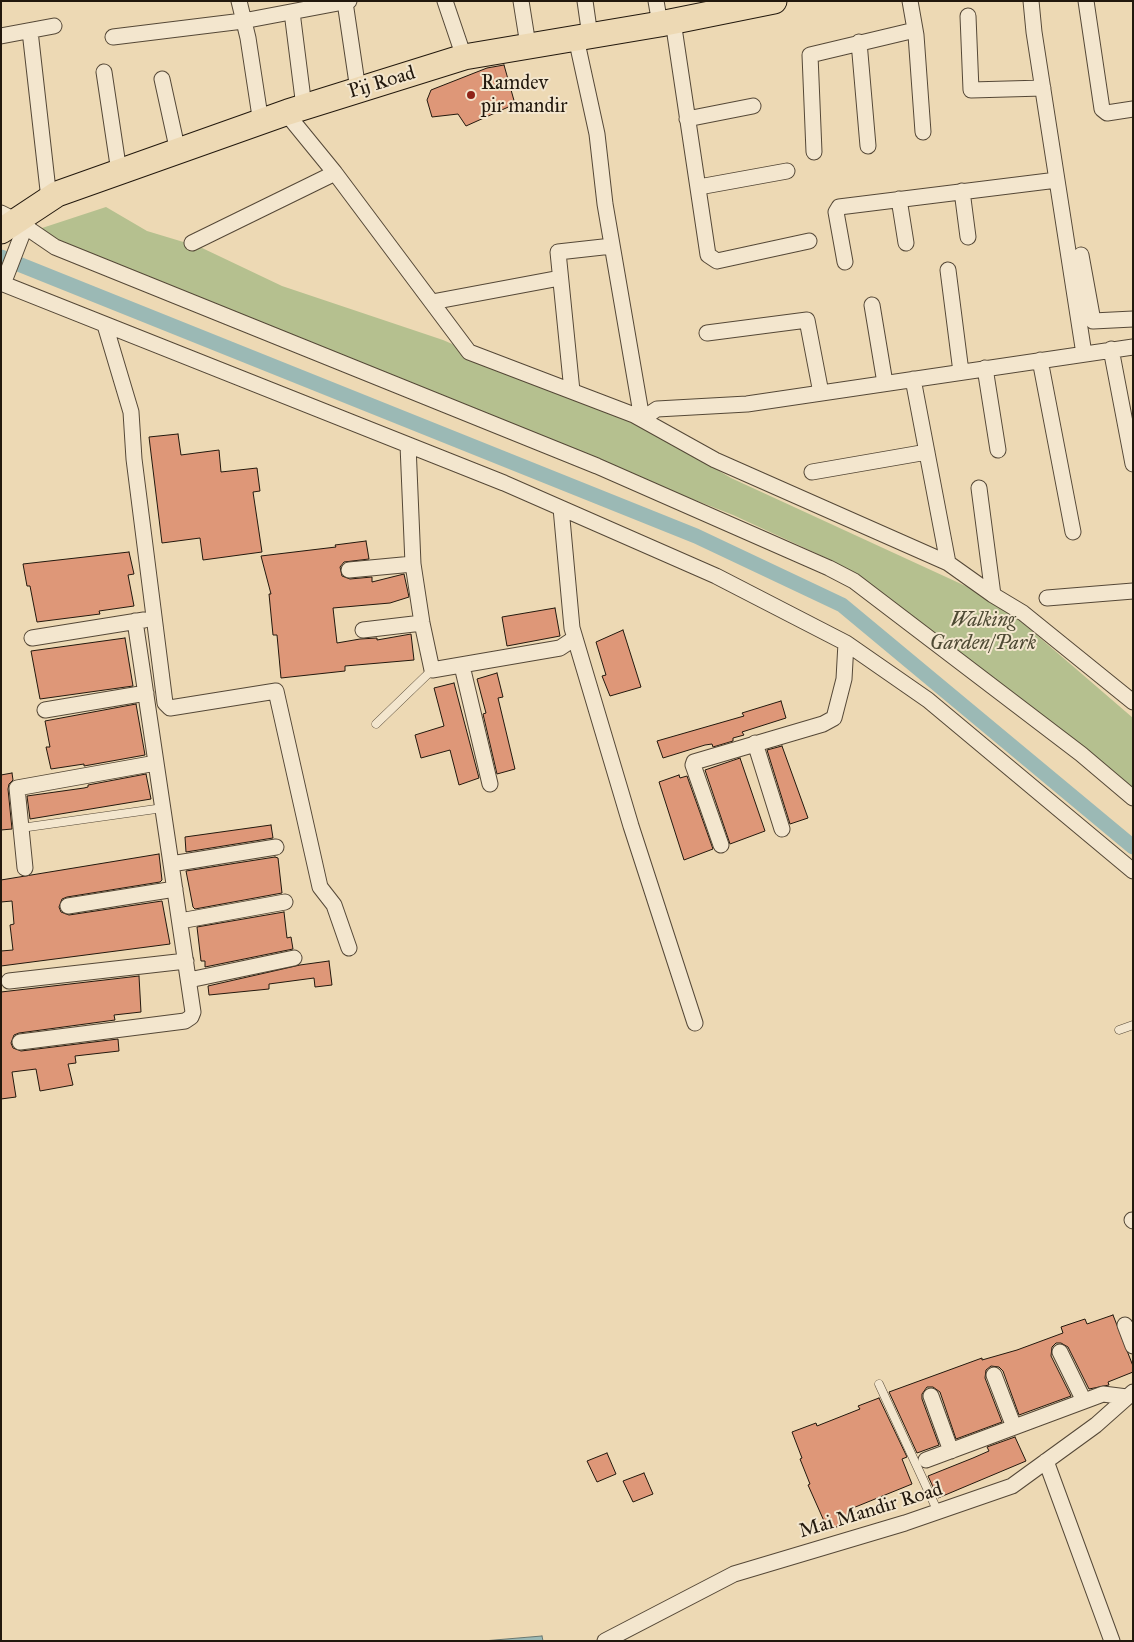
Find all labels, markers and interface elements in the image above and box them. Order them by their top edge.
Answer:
street label: Pij Road [346,61,418,105]
place label: Ramdev pir mandir [481,72,567,119]
marker: Ramdev pir mandir [465,89,477,101]
park label: Walking Garden/Park [930,609,1036,656]
street label: Mai Mandir Road [796,1478,946,1544]

